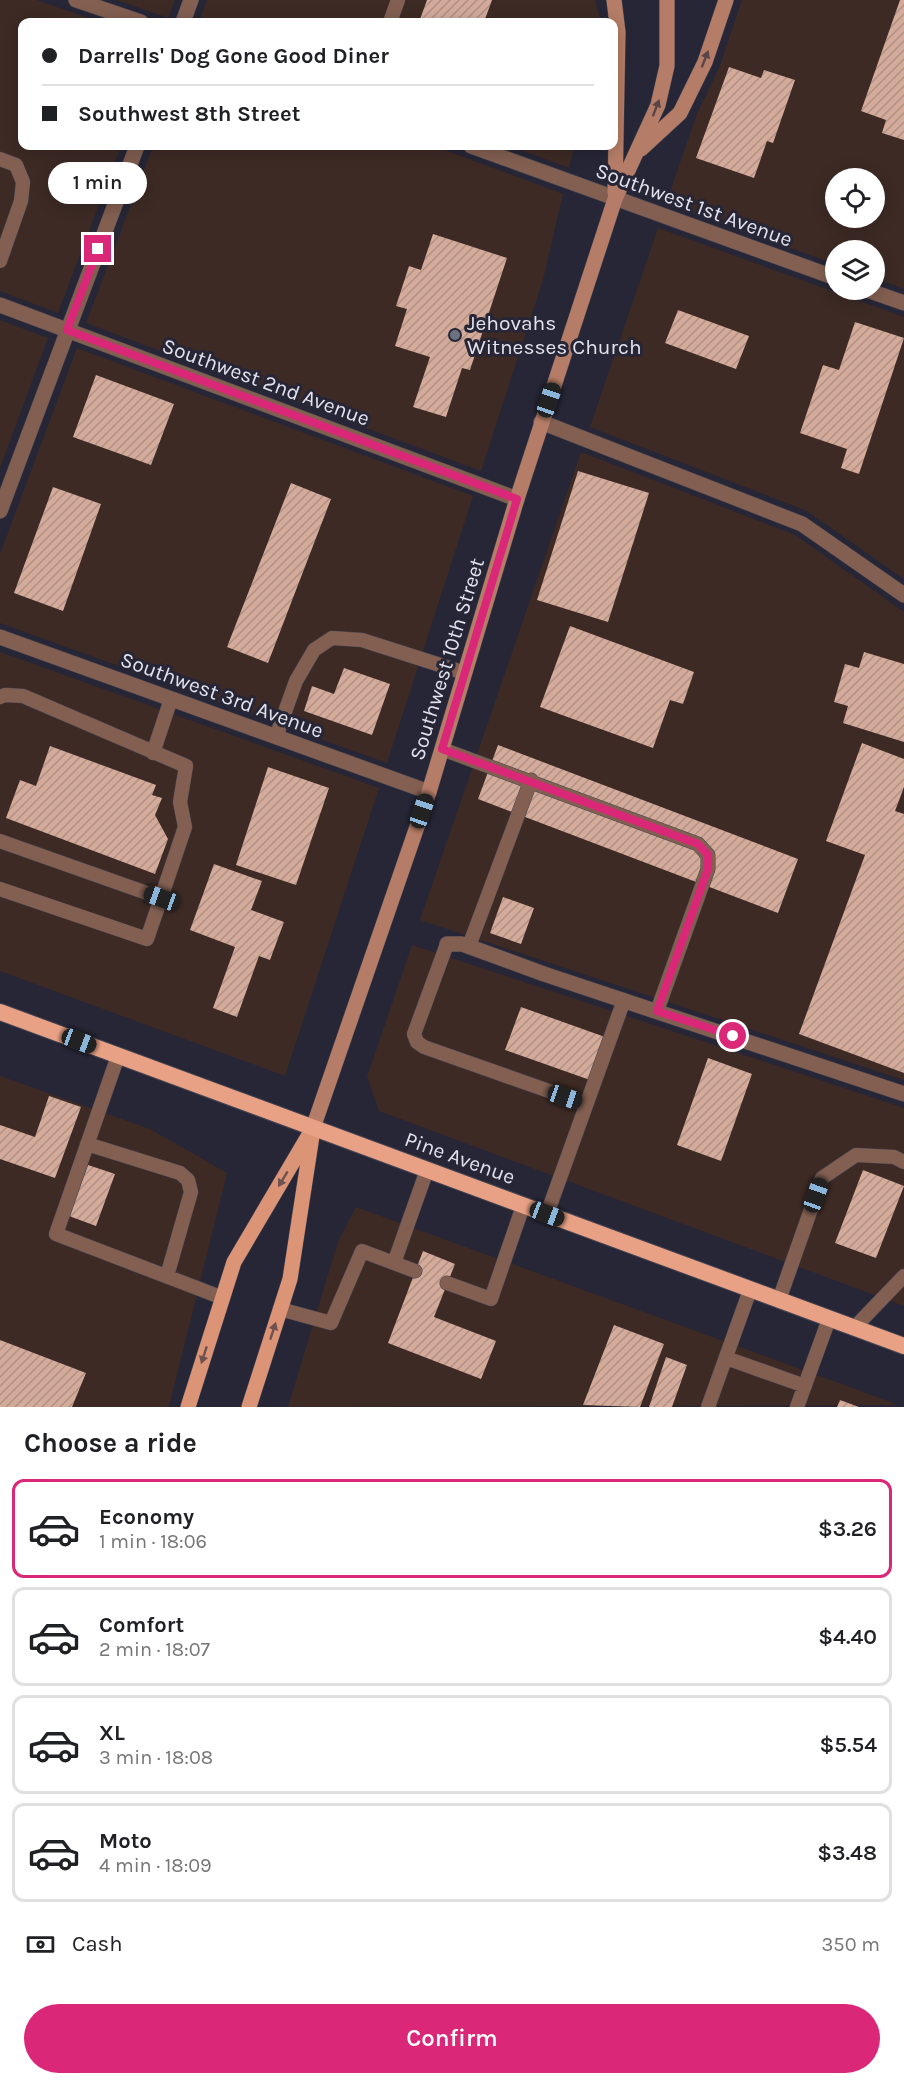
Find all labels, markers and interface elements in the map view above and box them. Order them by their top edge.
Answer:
text: Darrells' Dog Gone Good Diner [78,43,389,69]
one-way arrow [701,50,711,68]
one-way arrow [651,98,661,116]
text: Southwest 8th Street [78,101,300,127]
street label: Southwest 1st Avenue [592,158,796,252]
callout: 1 min [48,162,148,204]
map controls [825,168,885,300]
button: locate [825,168,885,228]
text: 1 min [73,171,122,194]
route end [84,235,111,262]
button: layers [825,240,885,300]
place label: Jehovahs Witnesses Church [467,311,642,359]
marker: Jehovahs Witnesses Church [448,328,462,342]
street label: Southwest 2nd Avenue [159,333,373,431]
car [535,380,563,420]
street label: Southwest 10th Street [405,555,489,763]
street label: Southwest 3rd Avenue [117,647,327,743]
car [408,791,436,831]
car [141,883,181,913]
route start [719,1022,746,1049]
car [59,1026,99,1056]
car [545,1083,585,1111]
street label: Pine Avenue [402,1127,518,1189]
one-way arrow [278,1171,289,1187]
car [801,1175,831,1215]
car [527,1199,567,1229]
one-way arrow [269,1322,278,1340]
one-way arrow [199,1346,208,1364]
text: Choose a ride [24,1427,197,1459]
icon: car [27,1502,81,1556]
text: Economy [99,1504,194,1530]
text: $3.26 [818,1516,877,1542]
text: 1 min · 18:06 [99,1530,207,1553]
icon: car [27,1610,81,1664]
text: Comfort [99,1612,184,1638]
text: $4.40 [818,1624,877,1650]
text: 2 min · 18:07 [99,1638,210,1661]
icon: car [27,1718,81,1772]
text: XL [99,1720,125,1746]
text: $5.54 [819,1732,877,1758]
text: 3 min · 18:08 [99,1746,213,1769]
icon: car [27,1826,81,1880]
text: Moto [99,1828,152,1854]
text: $3.48 [817,1840,877,1866]
text: 4 min · 18:09 [99,1854,212,1877]
icon: cash [24,1928,57,1961]
text: Cash [72,1931,122,1957]
text: 350 m [822,1933,880,1956]
button: Confirm [24,2004,880,2073]

